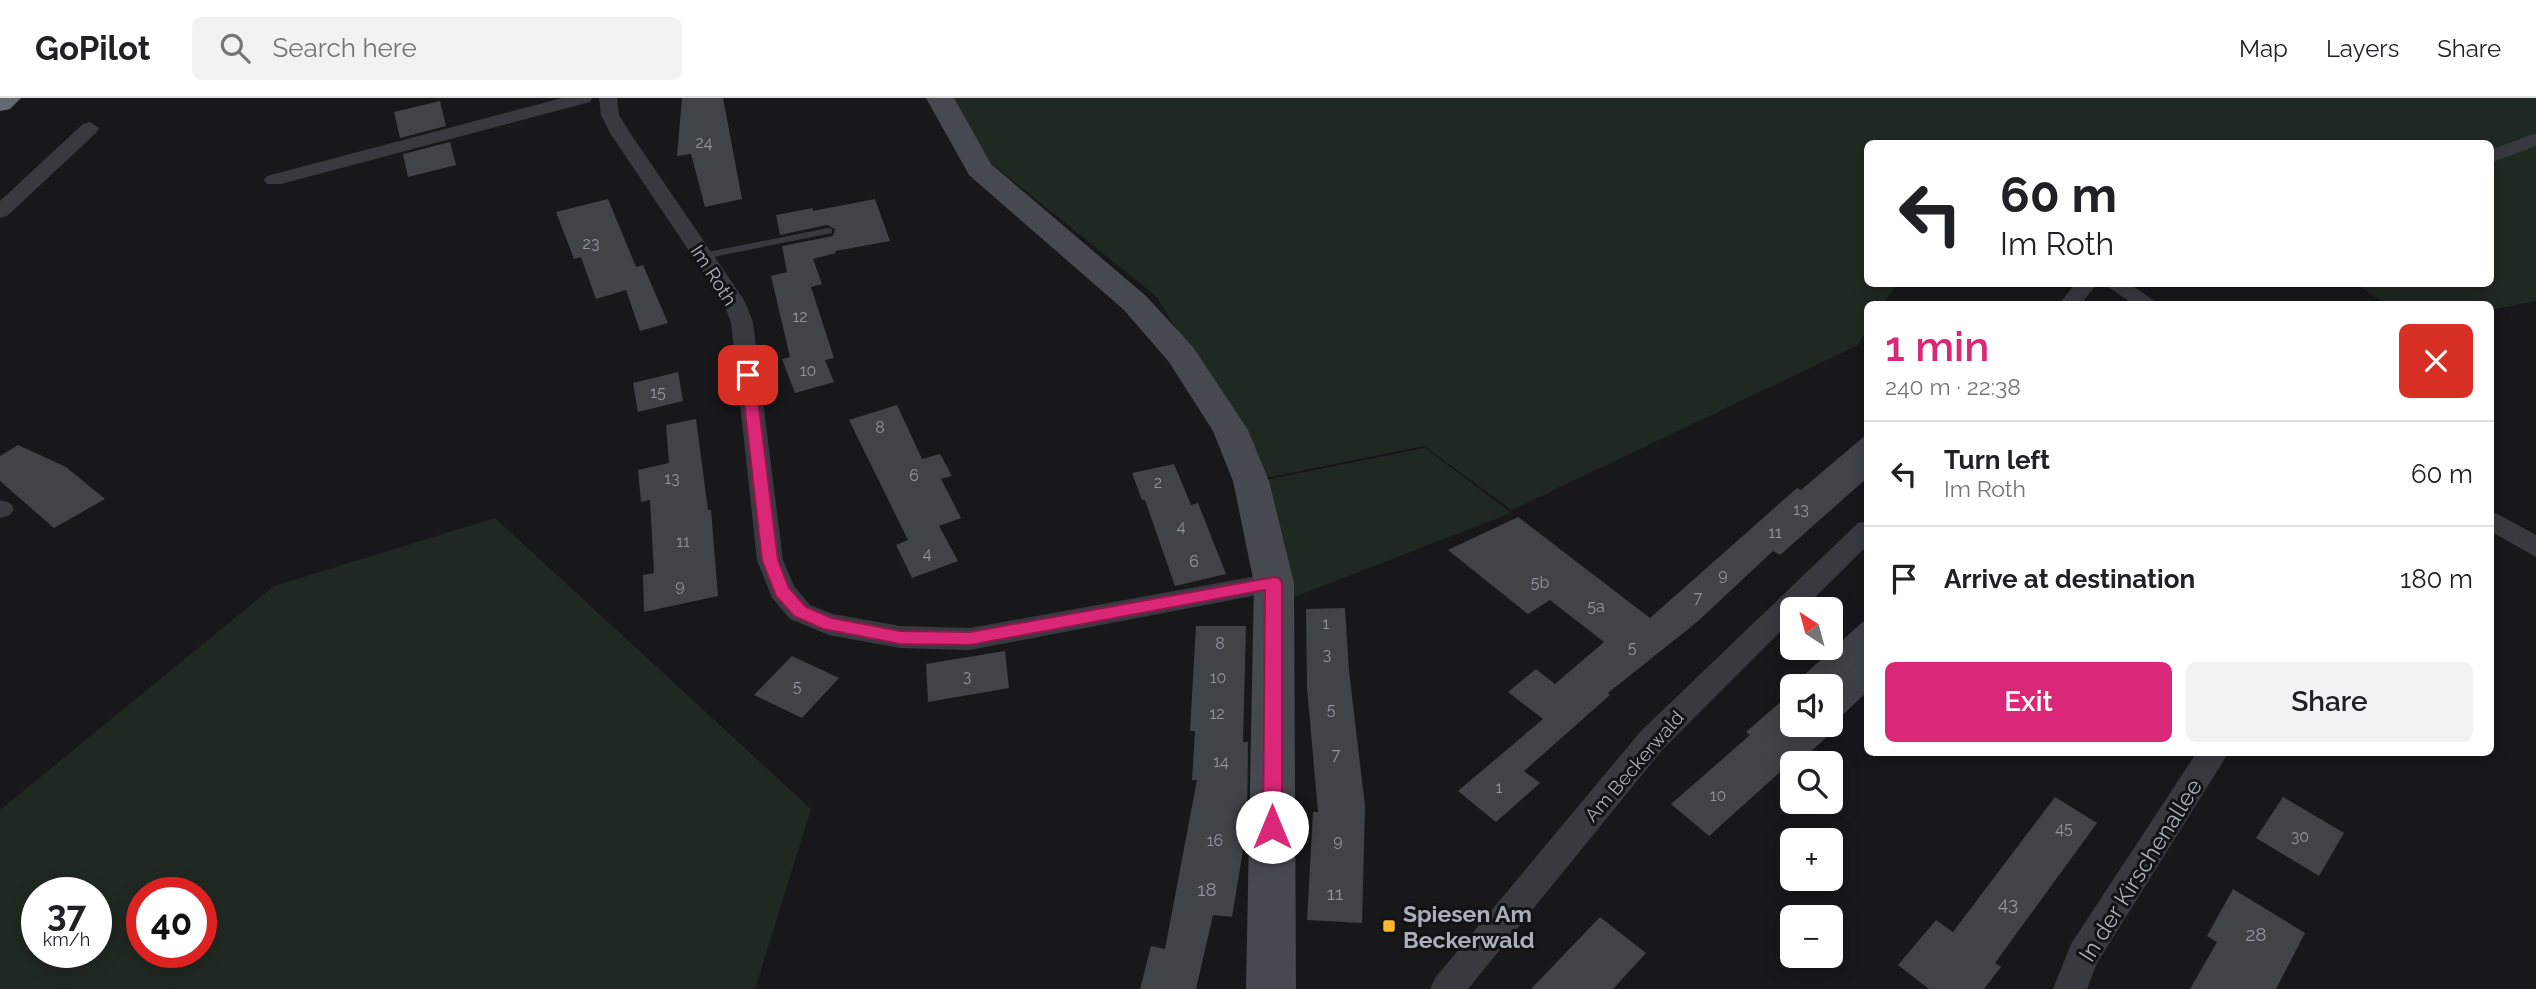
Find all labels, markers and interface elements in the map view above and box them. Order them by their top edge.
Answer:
search box [192,17,682,80]
text: GoPilot [35,29,150,68]
icon: search [216,29,254,67]
text: Search here [272,33,417,63]
text: Map [2239,34,2288,63]
text: Layers [2326,34,2399,63]
text: Share [2437,34,2501,63]
house number: 24 [695,133,713,152]
text: 60 m [2000,166,2117,223]
icon: left [1885,168,1976,259]
text: Im Roth [2000,225,2114,262]
house number: 23 [583,234,599,253]
street label: Im Roth [686,241,742,309]
house number: 12 [792,307,808,326]
text: 1 min [1885,322,1989,371]
button: close [2399,324,2473,398]
pin [718,345,778,405]
icon: arrive [729,356,767,394]
house number: 10 [800,361,816,380]
text: 240 m · 22:38 [1885,373,2021,400]
house number: 15 [650,383,666,402]
house number: 8 [875,418,885,437]
text: Turn left [1944,445,2050,475]
icon: left [1885,455,1923,493]
text: 60 m [2411,459,2473,489]
house number: 6 [909,466,919,485]
house number: 13 [664,469,680,488]
house number: 2 [1154,473,1162,492]
text: Im Roth [1944,475,2026,502]
house number: 13 [1793,500,1809,519]
house number: 4 [1177,517,1186,536]
house number: 11 [1768,523,1782,542]
house number: 11 [676,532,690,551]
house number: 4 [923,544,932,563]
house number: 6 [1189,552,1199,571]
icon: arrive [1885,560,1923,598]
text: Arrive at destination [1944,564,2195,594]
text: 180 m [2400,564,2473,594]
house number: 9 [1718,565,1728,584]
house number: 5b [1531,573,1549,592]
house number: 9 [675,576,685,595]
house number: 7 [1694,588,1703,607]
house number: 5a [1587,597,1605,616]
north arrow [1780,597,1843,660]
map controls [1780,597,1843,968]
house number: 1 [1323,614,1330,633]
house number: 8 [1215,634,1225,653]
house number: 5 [1628,638,1637,657]
house number: 3 [1323,645,1331,664]
button: Exit [1885,662,2172,742]
button: Share [2186,662,2473,742]
house number: 3 [963,667,971,686]
house number: 10 [1210,668,1226,687]
button: sound [1780,674,1843,737]
house number: 5 [793,677,802,696]
house number: 5 [1327,700,1336,719]
house number: 12 [1209,704,1225,723]
street label: Am Beckerwald [1580,706,1688,826]
house number: 7 [1332,745,1341,764]
button: search [1780,751,1843,814]
house number: 14 [1213,752,1229,771]
street label: In der Kirschenallee [2073,774,2207,966]
house number: 1 [1496,778,1503,797]
house number: 10 [1710,786,1726,805]
position arrow [1235,790,1309,864]
house number: 45 [2055,819,2073,838]
house number: 30 [2291,827,2309,846]
button: + [1780,828,1843,891]
house number: 16 [1207,831,1223,850]
house number: 9 [1333,831,1343,850]
speed limit sign: 40 [126,877,217,968]
house number: 18 [1197,878,1217,900]
house number: 11 [1327,882,1343,904]
house number: 43 [1998,892,2018,914]
text: 37 [47,893,86,934]
place label: Spiesen Am Beckerwald [1403,900,1535,953]
button: − [1780,905,1843,968]
marker: Spiesen Am Beckerwald [1381,918,1397,934]
house number: 28 [2245,923,2267,945]
text: km/h [43,929,90,950]

